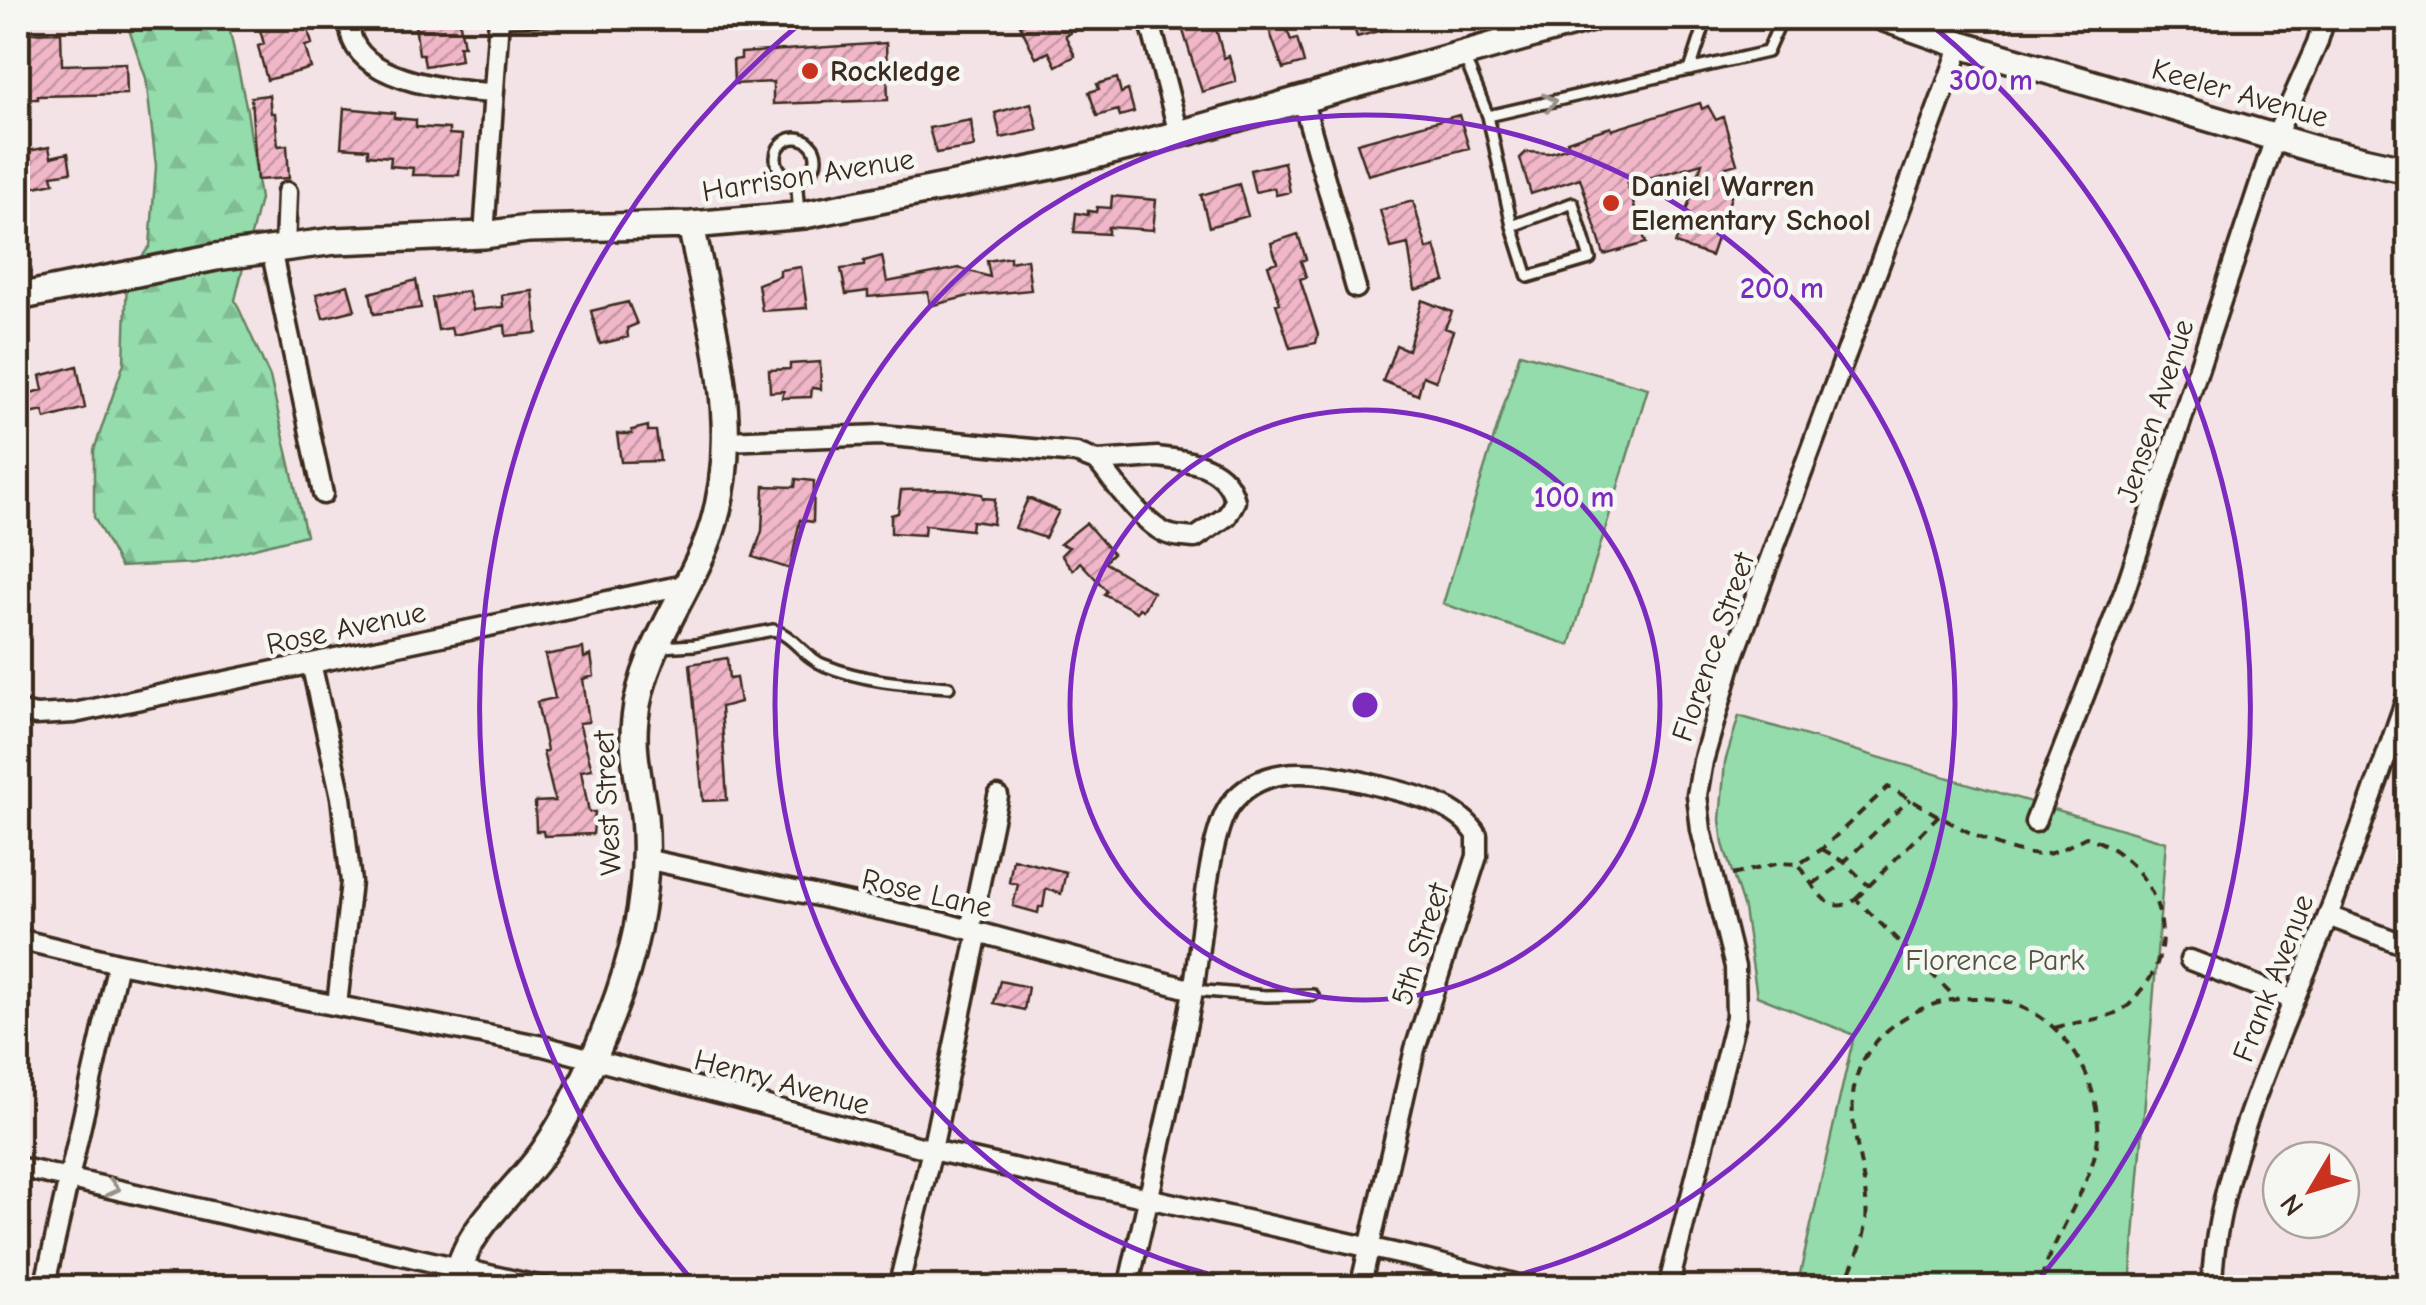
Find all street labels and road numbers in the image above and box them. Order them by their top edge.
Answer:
street label: Keeler Avenue [2148,52,2332,135]
street label: Harrison Avenue [700,141,917,210]
street label: Jensen Avenue [2109,315,2202,507]
street label: Florence Street [1665,547,1763,746]
street label: Rose Avenue [263,595,429,662]
street label: West Street [586,728,629,876]
street label: Rose Lane [859,862,995,925]
street label: 5th Street [1384,877,1457,1010]
street label: Frank Avenue [2225,889,2321,1067]
street label: Henry Avenue [690,1042,873,1123]

